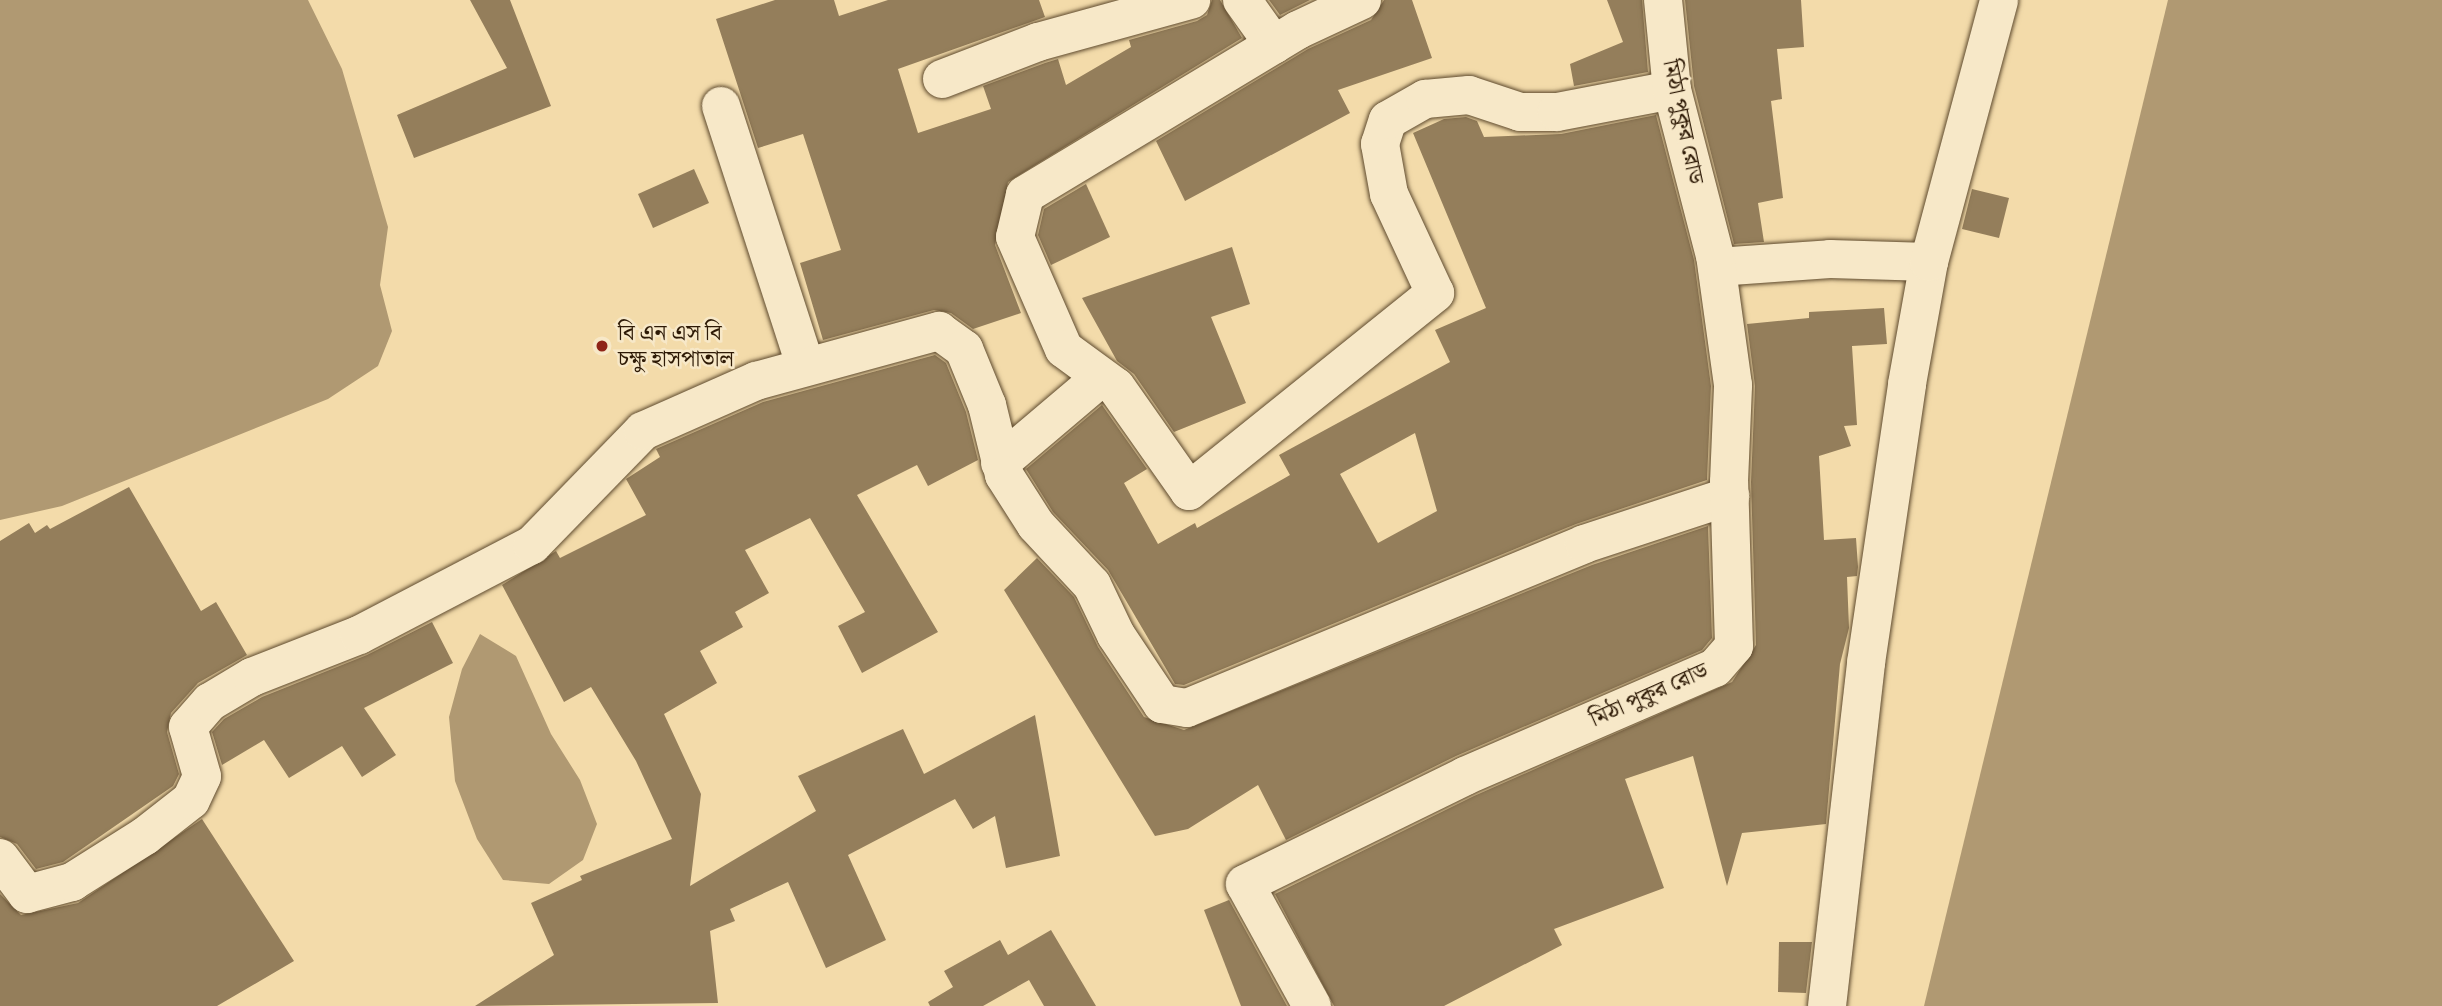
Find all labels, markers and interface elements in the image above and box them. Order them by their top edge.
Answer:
street label: মিঠা পুকুর রোড [1656,57,1710,187]
place label: বি এন এস বি চক্ষু হাসপাতাল [618,319,734,373]
marker: বি এন এস বি চক্ষু হাসপাতাল [592,336,612,356]
street label: মিঠা পুকুর রোড [1586,657,1712,733]

